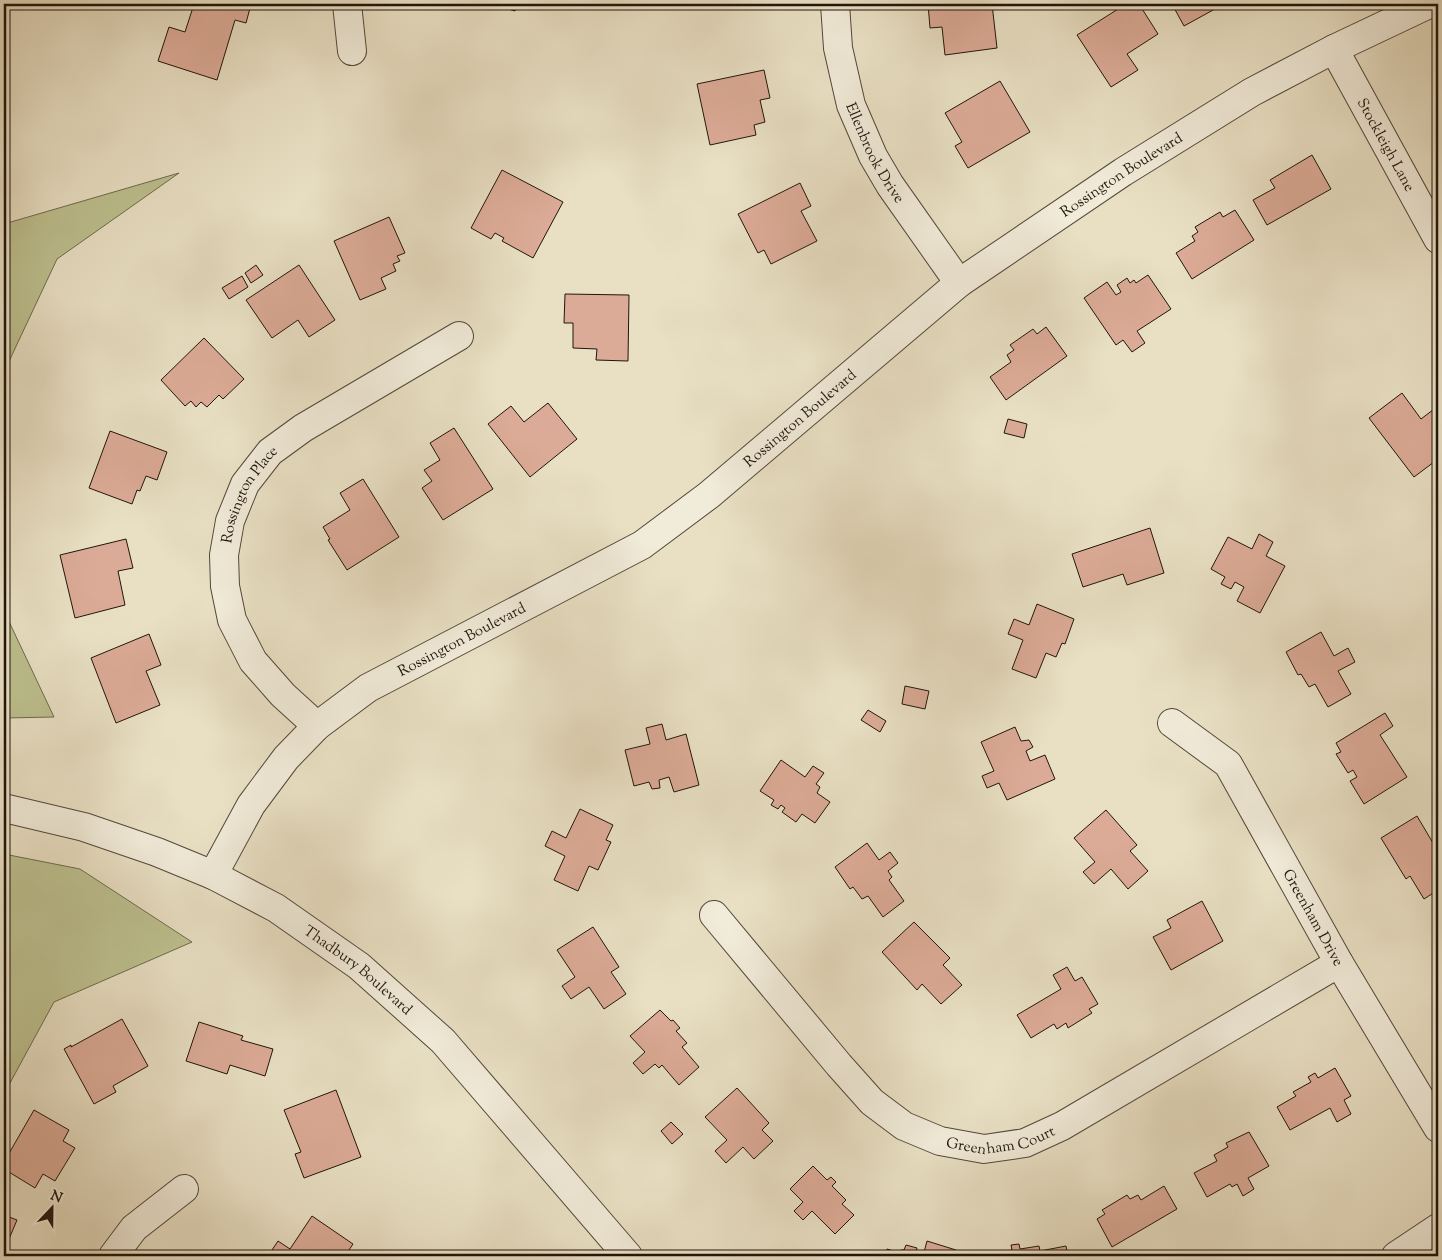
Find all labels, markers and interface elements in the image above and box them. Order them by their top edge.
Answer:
street label: Stockleigh Lane [1351,95,1419,196]
street label: Ellenbrook Drive [839,100,909,208]
street label: Rossington Boulevard [1057,128,1188,223]
street label: Rossington Boulevard [740,365,862,473]
street label: Rossington Place [217,441,282,545]
street label: Rossington Boulevard [395,598,531,683]
street label: Greenham Drive [1277,866,1348,970]
street label: Thadbury Boulevard [299,921,417,1021]
street label: Greenham Court [944,1122,1059,1161]
north arrow [28,1182,78,1232]
text: N [47,1186,65,1209]

